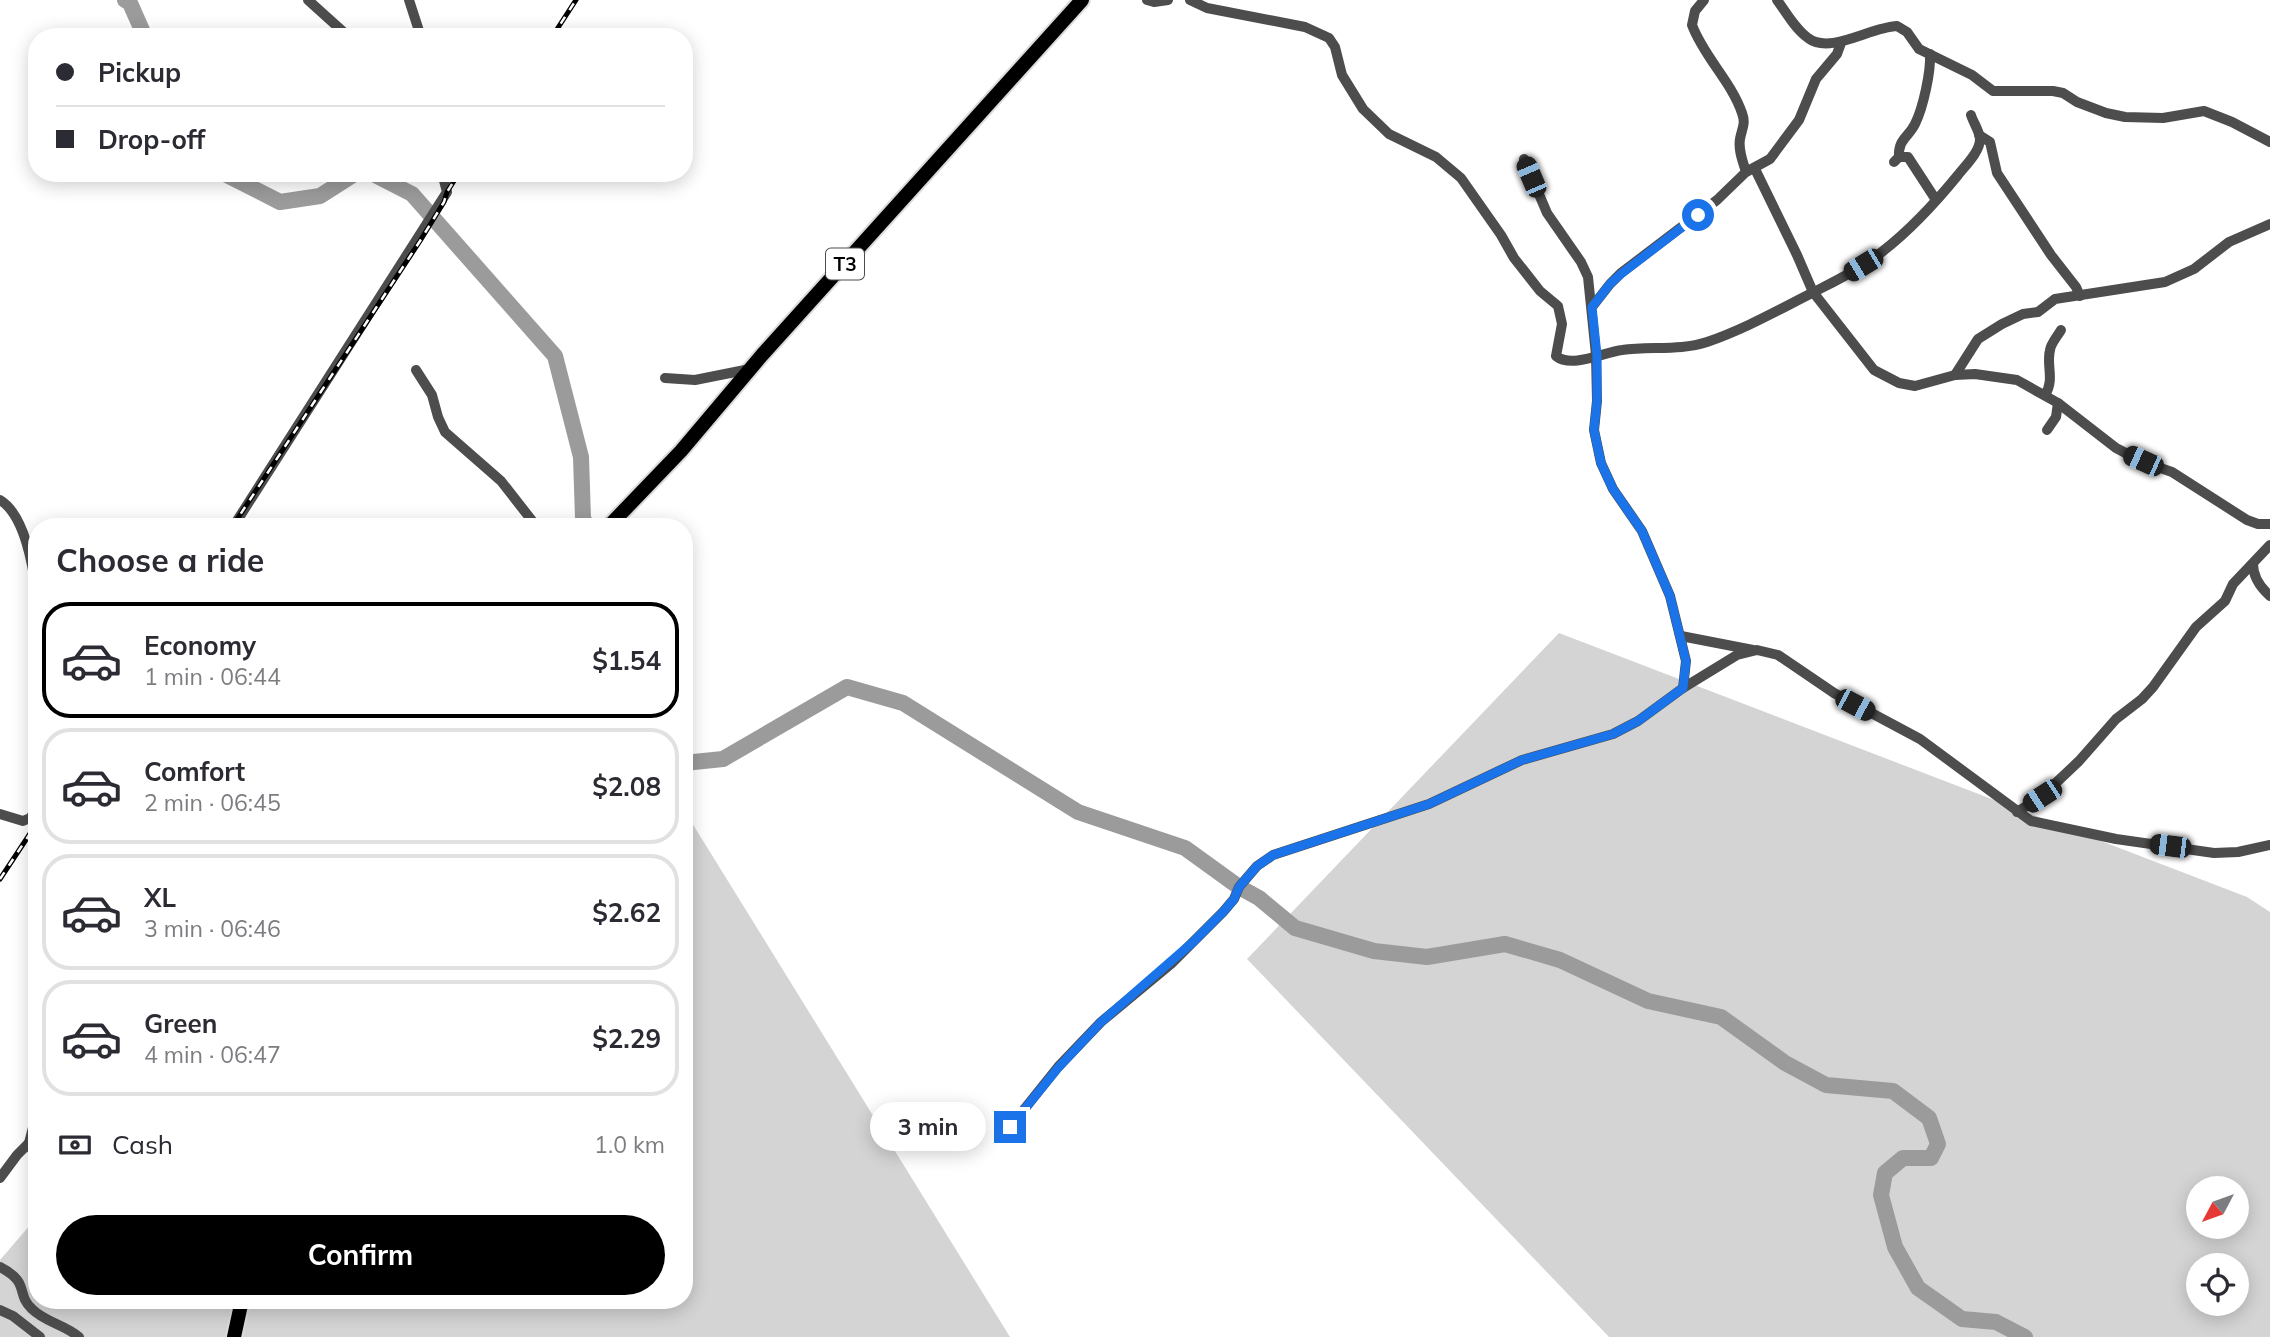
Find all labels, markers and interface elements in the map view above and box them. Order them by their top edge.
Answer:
text: Pickup [98,56,181,89]
text: Drop-off [98,123,205,156]
car [1514,154,1549,200]
route start [1682,199,1714,231]
car [1840,245,1887,285]
road number: T3 [826,248,864,280]
car [2120,443,2167,479]
text: Choose a ride [56,540,264,580]
icon: car [60,629,123,692]
text: Economy [144,629,256,662]
text: $1.54 [592,644,661,677]
text: 1 min · 06:44 [144,662,281,691]
car [1832,686,1879,724]
icon: car [60,755,123,818]
text: Comfort [144,755,245,788]
text: $2.08 [592,770,661,803]
car [2019,776,2066,816]
text: 2 min · 06:45 [144,788,281,817]
car [2148,833,2193,859]
icon: car [60,881,123,944]
text: XL [144,881,176,914]
text: $2.62 [592,896,661,929]
text: 3 min · 06:46 [144,914,281,943]
icon: car [60,1007,123,1070]
text: Green [144,1007,217,1040]
text: $2.29 [592,1022,661,1055]
text: 4 min · 06:47 [144,1040,281,1069]
callout: 3 min [870,1102,986,1152]
route end [994,1111,1026,1143]
text: 3 min [898,1112,958,1141]
icon: cash [56,1126,94,1164]
text: Cash [112,1128,173,1161]
text: 1.0 km [594,1130,665,1159]
north arrow [2186,1176,2249,1239]
map controls [2186,1176,2249,1316]
button: Confirm [56,1215,665,1295]
button: locate [2186,1253,2249,1316]

